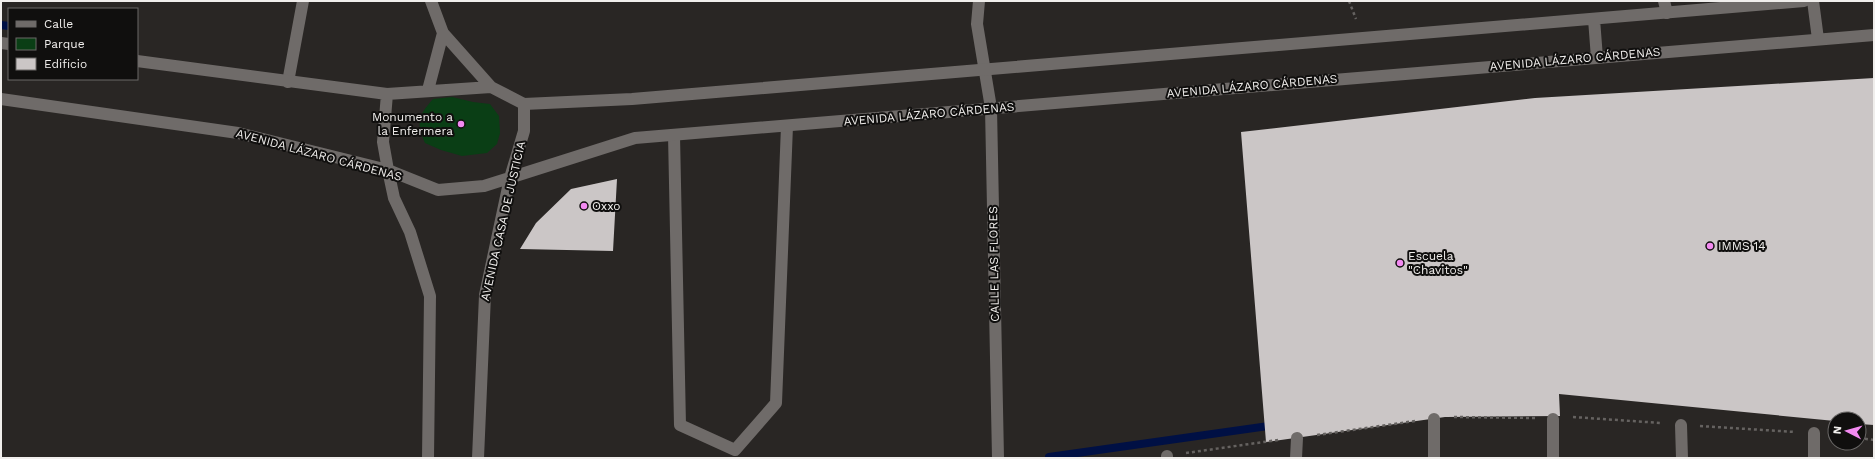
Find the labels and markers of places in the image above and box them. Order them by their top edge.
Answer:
place label: Monumento a la Enfermera [372,110,453,138]
marker: Monumento a la Enfermera [456,119,466,129]
place label: Oxxo [592,199,621,213]
marker: Oxxo [579,201,589,211]
place label: IMMS 14 [1718,239,1766,253]
marker: IMMS 14 [1705,241,1715,251]
place label: Escuela "Chavitos" [1408,249,1468,277]
marker: Escuela "Chavitos" [1395,258,1405,268]

